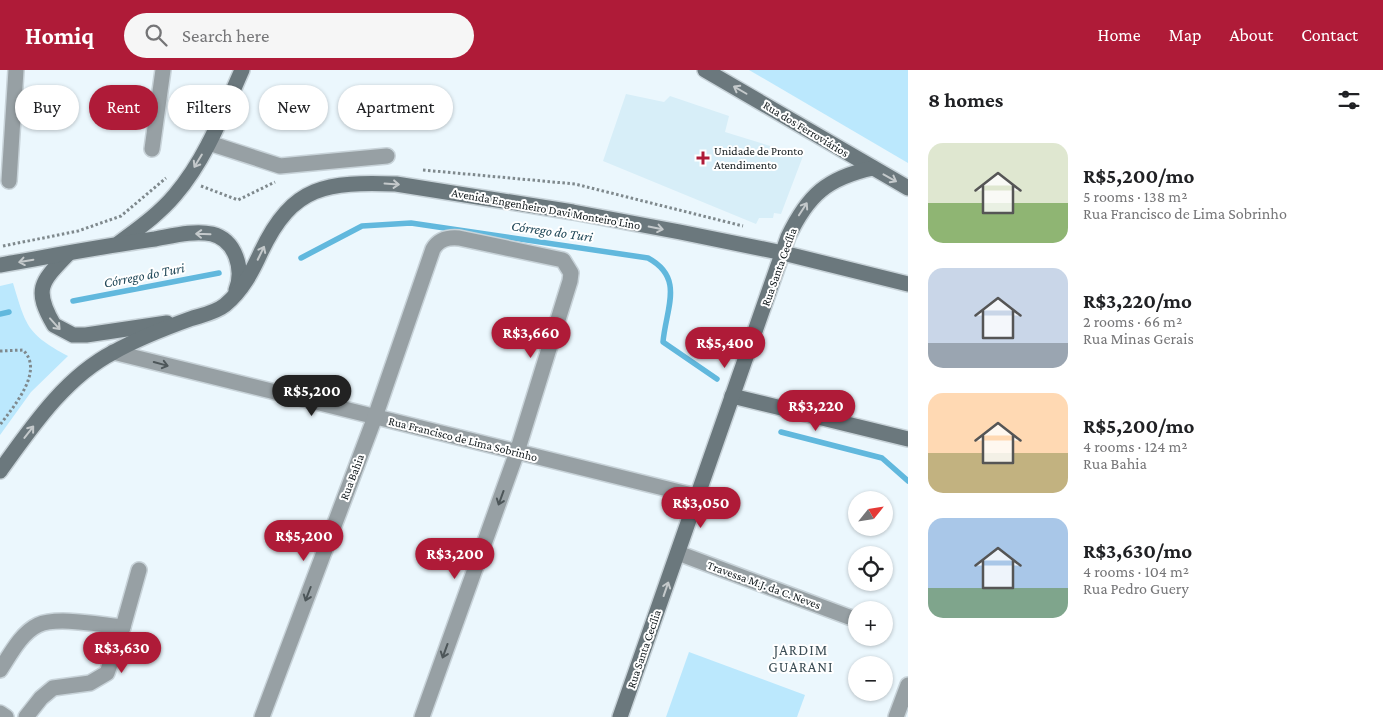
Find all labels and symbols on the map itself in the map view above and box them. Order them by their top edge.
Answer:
one-way arrow [734,85,748,95]
street label: Rua dos Ferroviários [761,98,852,160]
place label: Unidade de Pronto Atendimento [714,144,803,172]
marker: Unidade de Pronto Atendimento [696,151,710,165]
one-way arrow [193,153,203,167]
one-way arrow [883,173,898,183]
one-way arrow [383,180,399,189]
street label: Avenida Engenheiro Davi Monteiro Lino [451,185,641,233]
one-way arrow [798,202,809,216]
water label: Córrego do Turi [510,217,594,245]
one-way arrow [647,223,663,233]
street label: Rua Santa Cecília [758,226,800,308]
one-way arrow [196,230,212,239]
one-way arrow [257,246,266,261]
one-way arrow [18,256,34,266]
water label: Córrego do Turi [102,259,186,291]
pin: R$3,660 [485,316,577,359]
one-way arrow [49,317,61,330]
pin: R$5,400 [679,326,771,369]
one-way arrow [152,360,168,369]
pin: R$5,200 [266,374,358,417]
pin: R$3,220 [770,390,862,432]
street label: Rua Francisco de Lima Sobrinho [387,414,539,464]
one-way arrow [23,426,34,439]
street label: Rua Bahia [337,452,367,502]
pin: R$3,050 [655,486,747,529]
one-way arrow [496,490,505,505]
north arrow [848,491,892,536]
pin: R$5,200 [258,520,350,562]
pin: R$3,200 [409,538,501,580]
street label: Travessa M.J. da C. Neves [705,558,823,612]
one-way arrow [661,581,671,597]
one-way arrow [303,586,312,601]
street label: Rua Santa Cecília [624,607,664,690]
pin: R$3,630 [76,632,168,674]
district label: JARDIM GUARANI [768,642,834,675]
one-way arrow [440,643,449,658]

